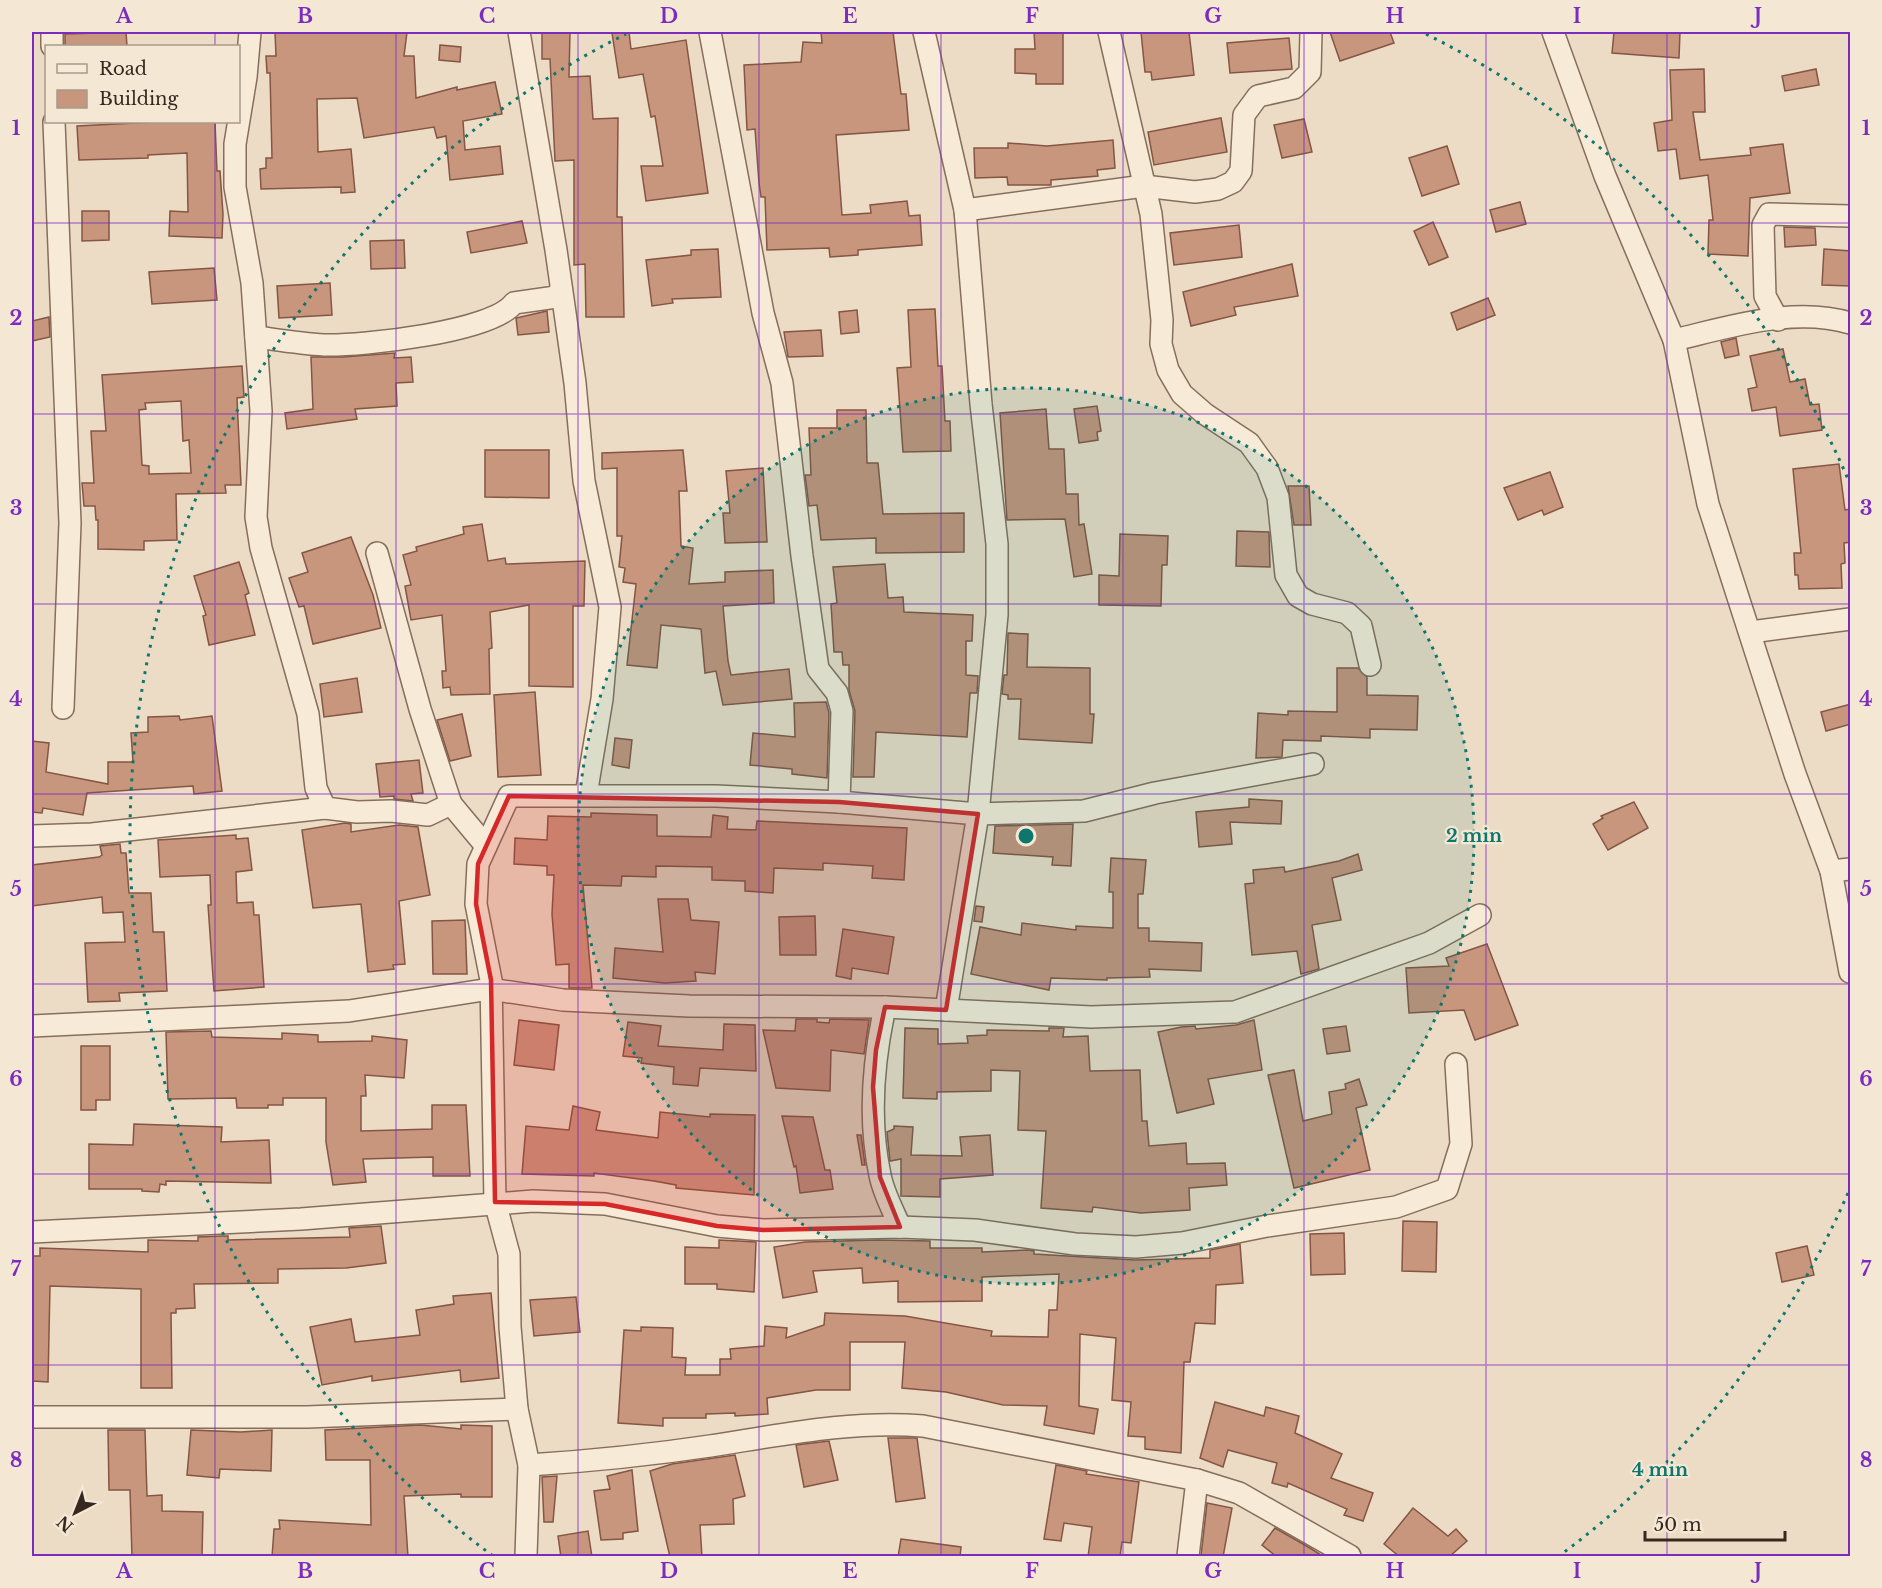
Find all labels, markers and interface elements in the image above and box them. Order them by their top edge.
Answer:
text: A [115,4,133,28]
text: B [297,4,313,28]
text: C [479,4,495,28]
text: D [660,4,678,28]
text: E [842,4,858,28]
text: F [1025,4,1039,28]
text: G [1204,4,1222,28]
text: H [1386,4,1405,28]
text: I [1573,4,1581,28]
text: J [1750,4,1762,28]
legend [45,45,240,123]
text: Road [99,58,147,80]
text: Building [99,88,178,110]
text: 1 [12,116,21,140]
text: 1 [1862,116,1871,140]
text: 2 [9,306,23,330]
text: 2 [1859,306,1873,330]
text: 3 [10,496,22,520]
text: 3 [1860,496,1872,520]
text: 4 [9,687,23,711]
text: 4 [1859,687,1873,711]
text: 2 min [1446,825,1502,847]
centre of rings [1016,826,1036,846]
text: 5 [10,877,22,901]
text: 5 [1860,877,1872,901]
text: 6 [9,1067,23,1091]
text: 6 [1859,1067,1873,1091]
text: 7 [11,1257,22,1281]
text: 7 [1861,1257,1872,1281]
text: 8 [10,1448,22,1472]
text: 8 [1860,1448,1872,1472]
text: 4 min [1632,1459,1688,1481]
north arrow [45,1483,105,1543]
scale bar [1645,1504,1784,1542]
text: N [53,1512,77,1537]
text: 50 m [1654,1514,1702,1536]
text: A [115,1559,133,1583]
text: B [297,1559,313,1583]
text: C [479,1559,495,1583]
text: D [660,1559,678,1583]
text: E [842,1559,858,1583]
text: F [1025,1559,1039,1583]
text: G [1204,1559,1222,1583]
text: H [1386,1559,1405,1583]
text: I [1573,1559,1581,1583]
text: J [1750,1559,1762,1583]

